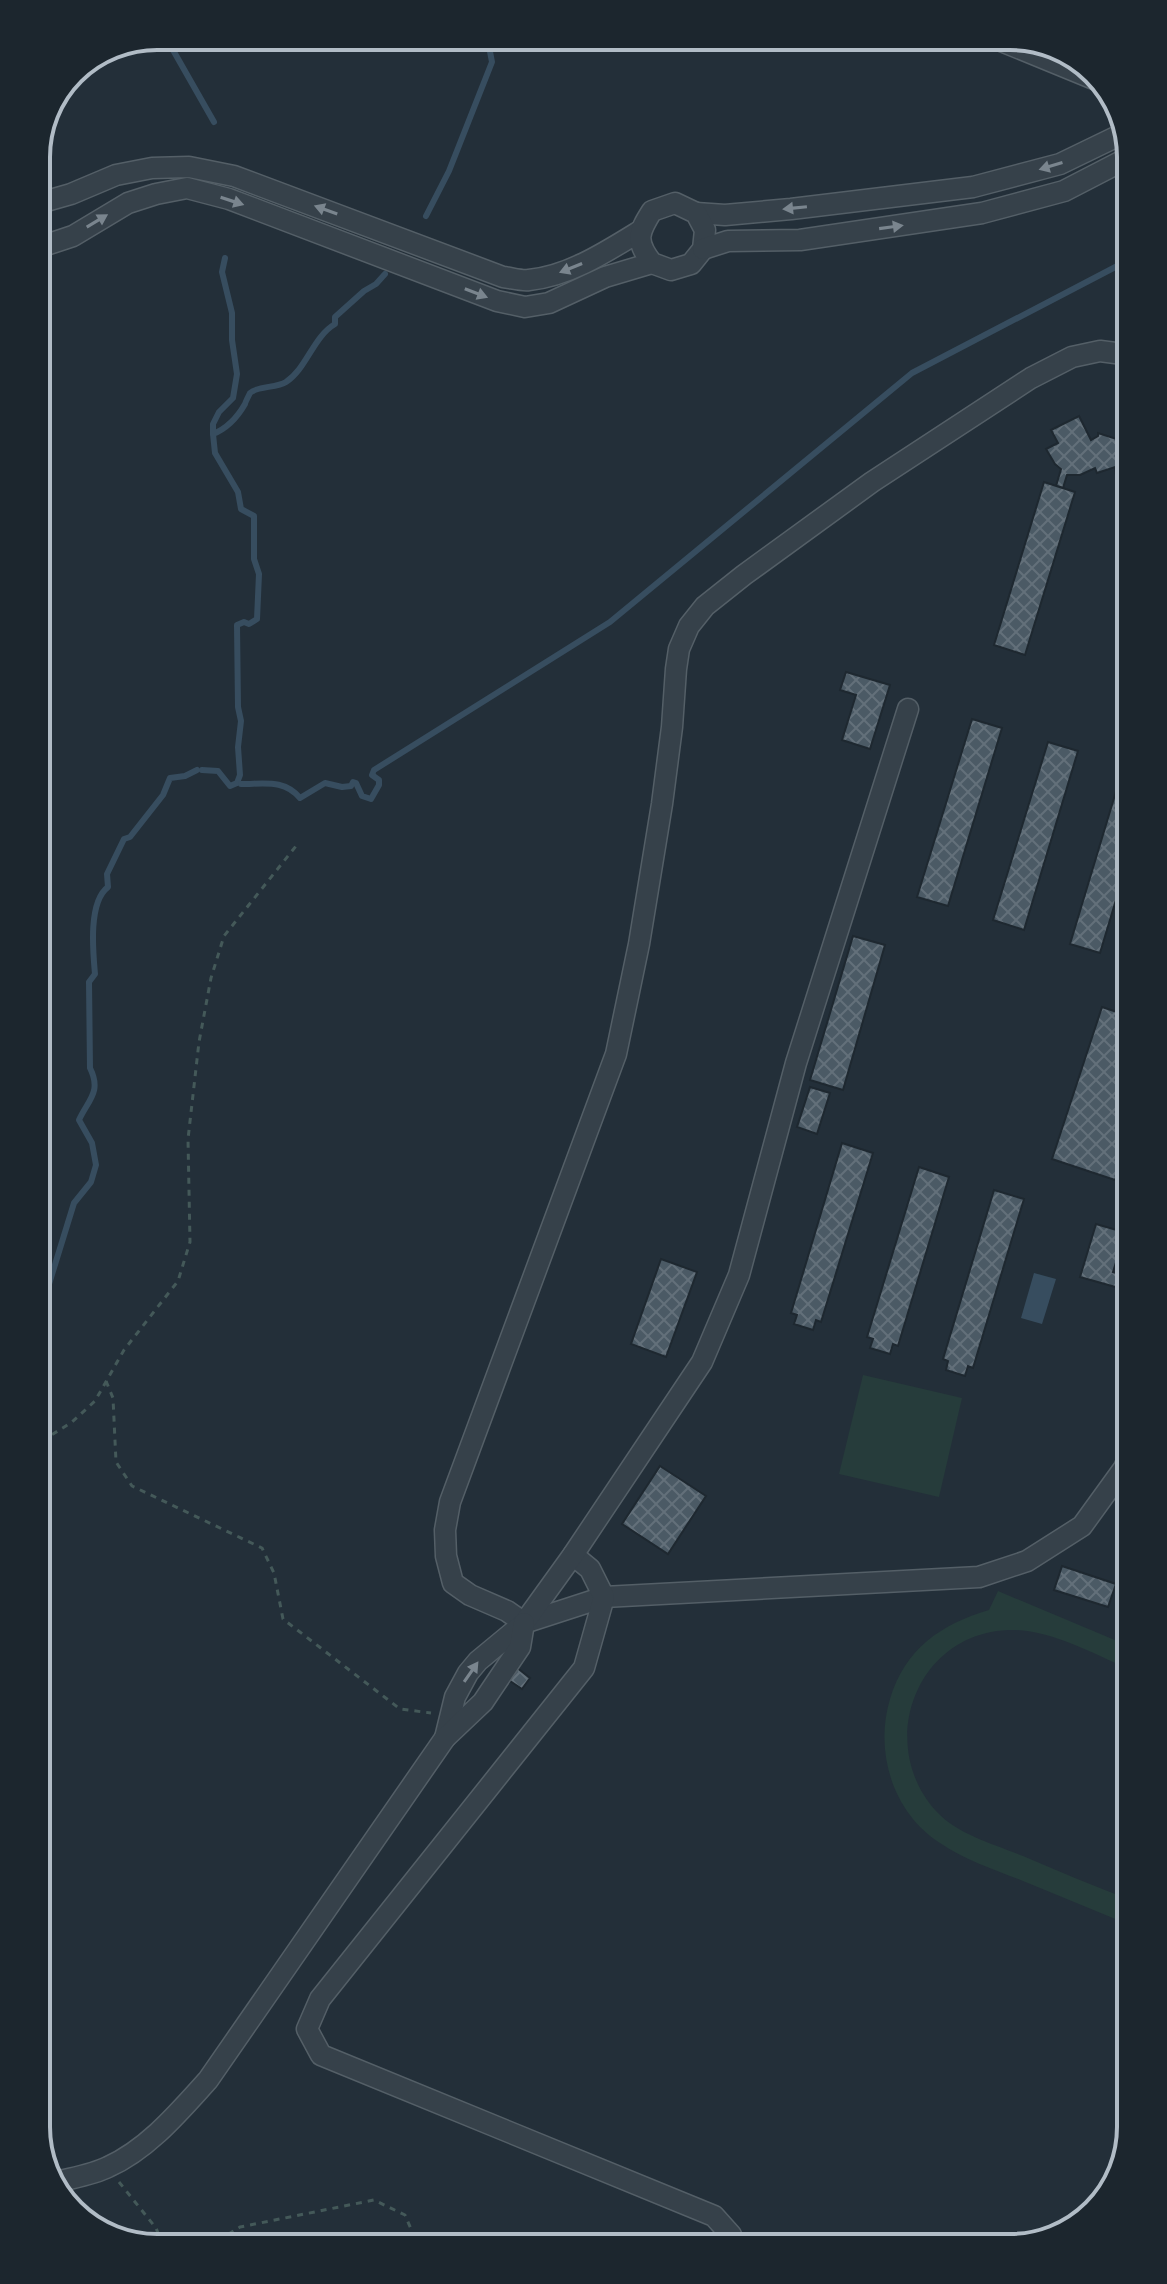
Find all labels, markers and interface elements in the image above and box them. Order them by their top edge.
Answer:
one-way arrow [1039,160,1063,173]
one-way arrow [221,195,245,208]
one-way arrow [782,202,807,215]
one-way arrow [314,203,338,216]
one-way arrow [86,215,108,229]
one-way arrow [879,220,904,233]
one-way arrow [559,262,583,275]
one-way arrow [464,287,488,300]
one-way arrow [463,1661,478,1682]

